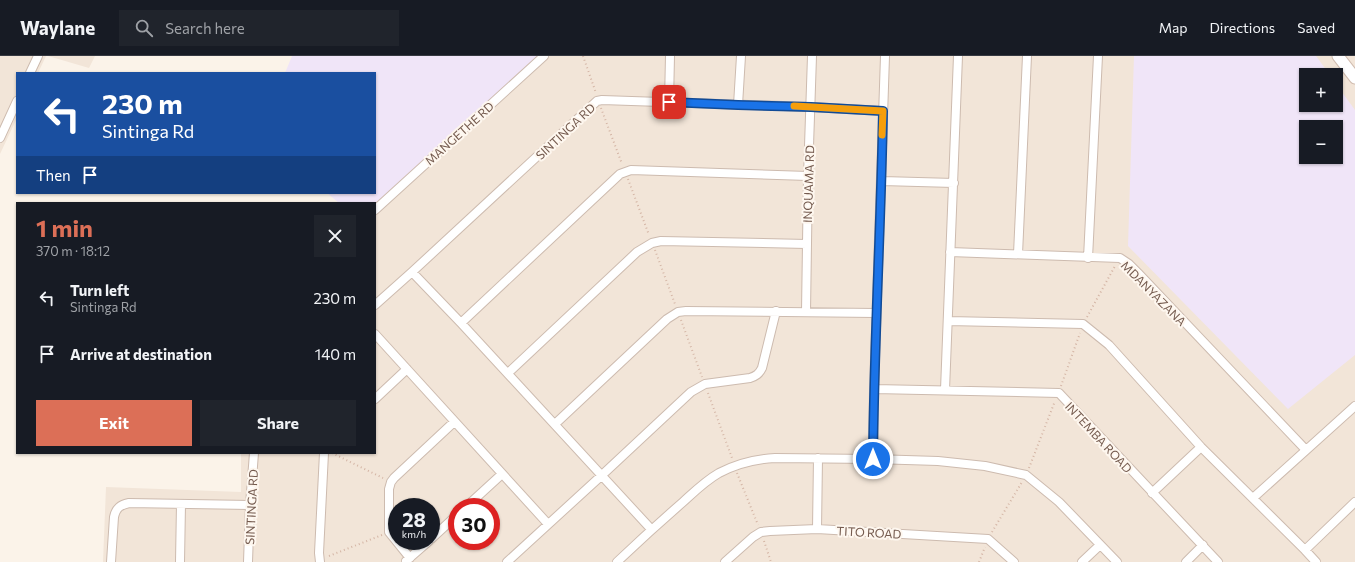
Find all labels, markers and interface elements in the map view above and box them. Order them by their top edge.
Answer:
search box [119,10,399,46]
text: Waylane [20,16,95,39]
icon: search [133,17,155,39]
text: Search here [165,19,245,37]
text: Map [1159,19,1188,36]
text: Directions [1210,19,1275,36]
text: Saved [1297,19,1335,36]
map controls [1299,68,1343,164]
button: + [1299,68,1343,112]
pin [652,85,686,119]
text: 230 m [102,86,183,120]
icon: left [36,88,88,140]
icon: arrive [658,91,680,113]
street label: MANGETHE RD [422,98,496,168]
street label: SINTINGA RD [533,100,598,162]
text: Sintinga Rd [102,120,194,142]
button: − [1299,120,1343,164]
street label: INQUAMA RD [800,145,816,223]
icon: arrive [79,164,101,186]
text: Then [36,166,71,184]
text: 1 min [36,213,93,242]
button: close [314,215,356,257]
text: 370 m · 18:12 [36,243,110,259]
street label: MDANYAZANA [1119,258,1189,328]
text: Turn left [70,281,129,299]
icon: left [36,287,58,309]
text: 230 m [313,289,356,307]
text: Sintinga Rd [70,299,137,315]
icon: arrive [36,343,58,365]
text: Arrive at destination [70,345,212,363]
text: 140 m [315,345,356,363]
street label: INTEMBA ROAD [1063,399,1135,475]
button: Exit [36,400,192,446]
button: Share [200,400,356,446]
position arrow [852,438,894,480]
street label: SINTINGA RD [242,469,260,545]
speed limit sign: 30 [448,498,500,550]
text: 28 [402,507,426,531]
street label: TITO ROAD [836,523,902,541]
text: km/h [402,528,426,540]

